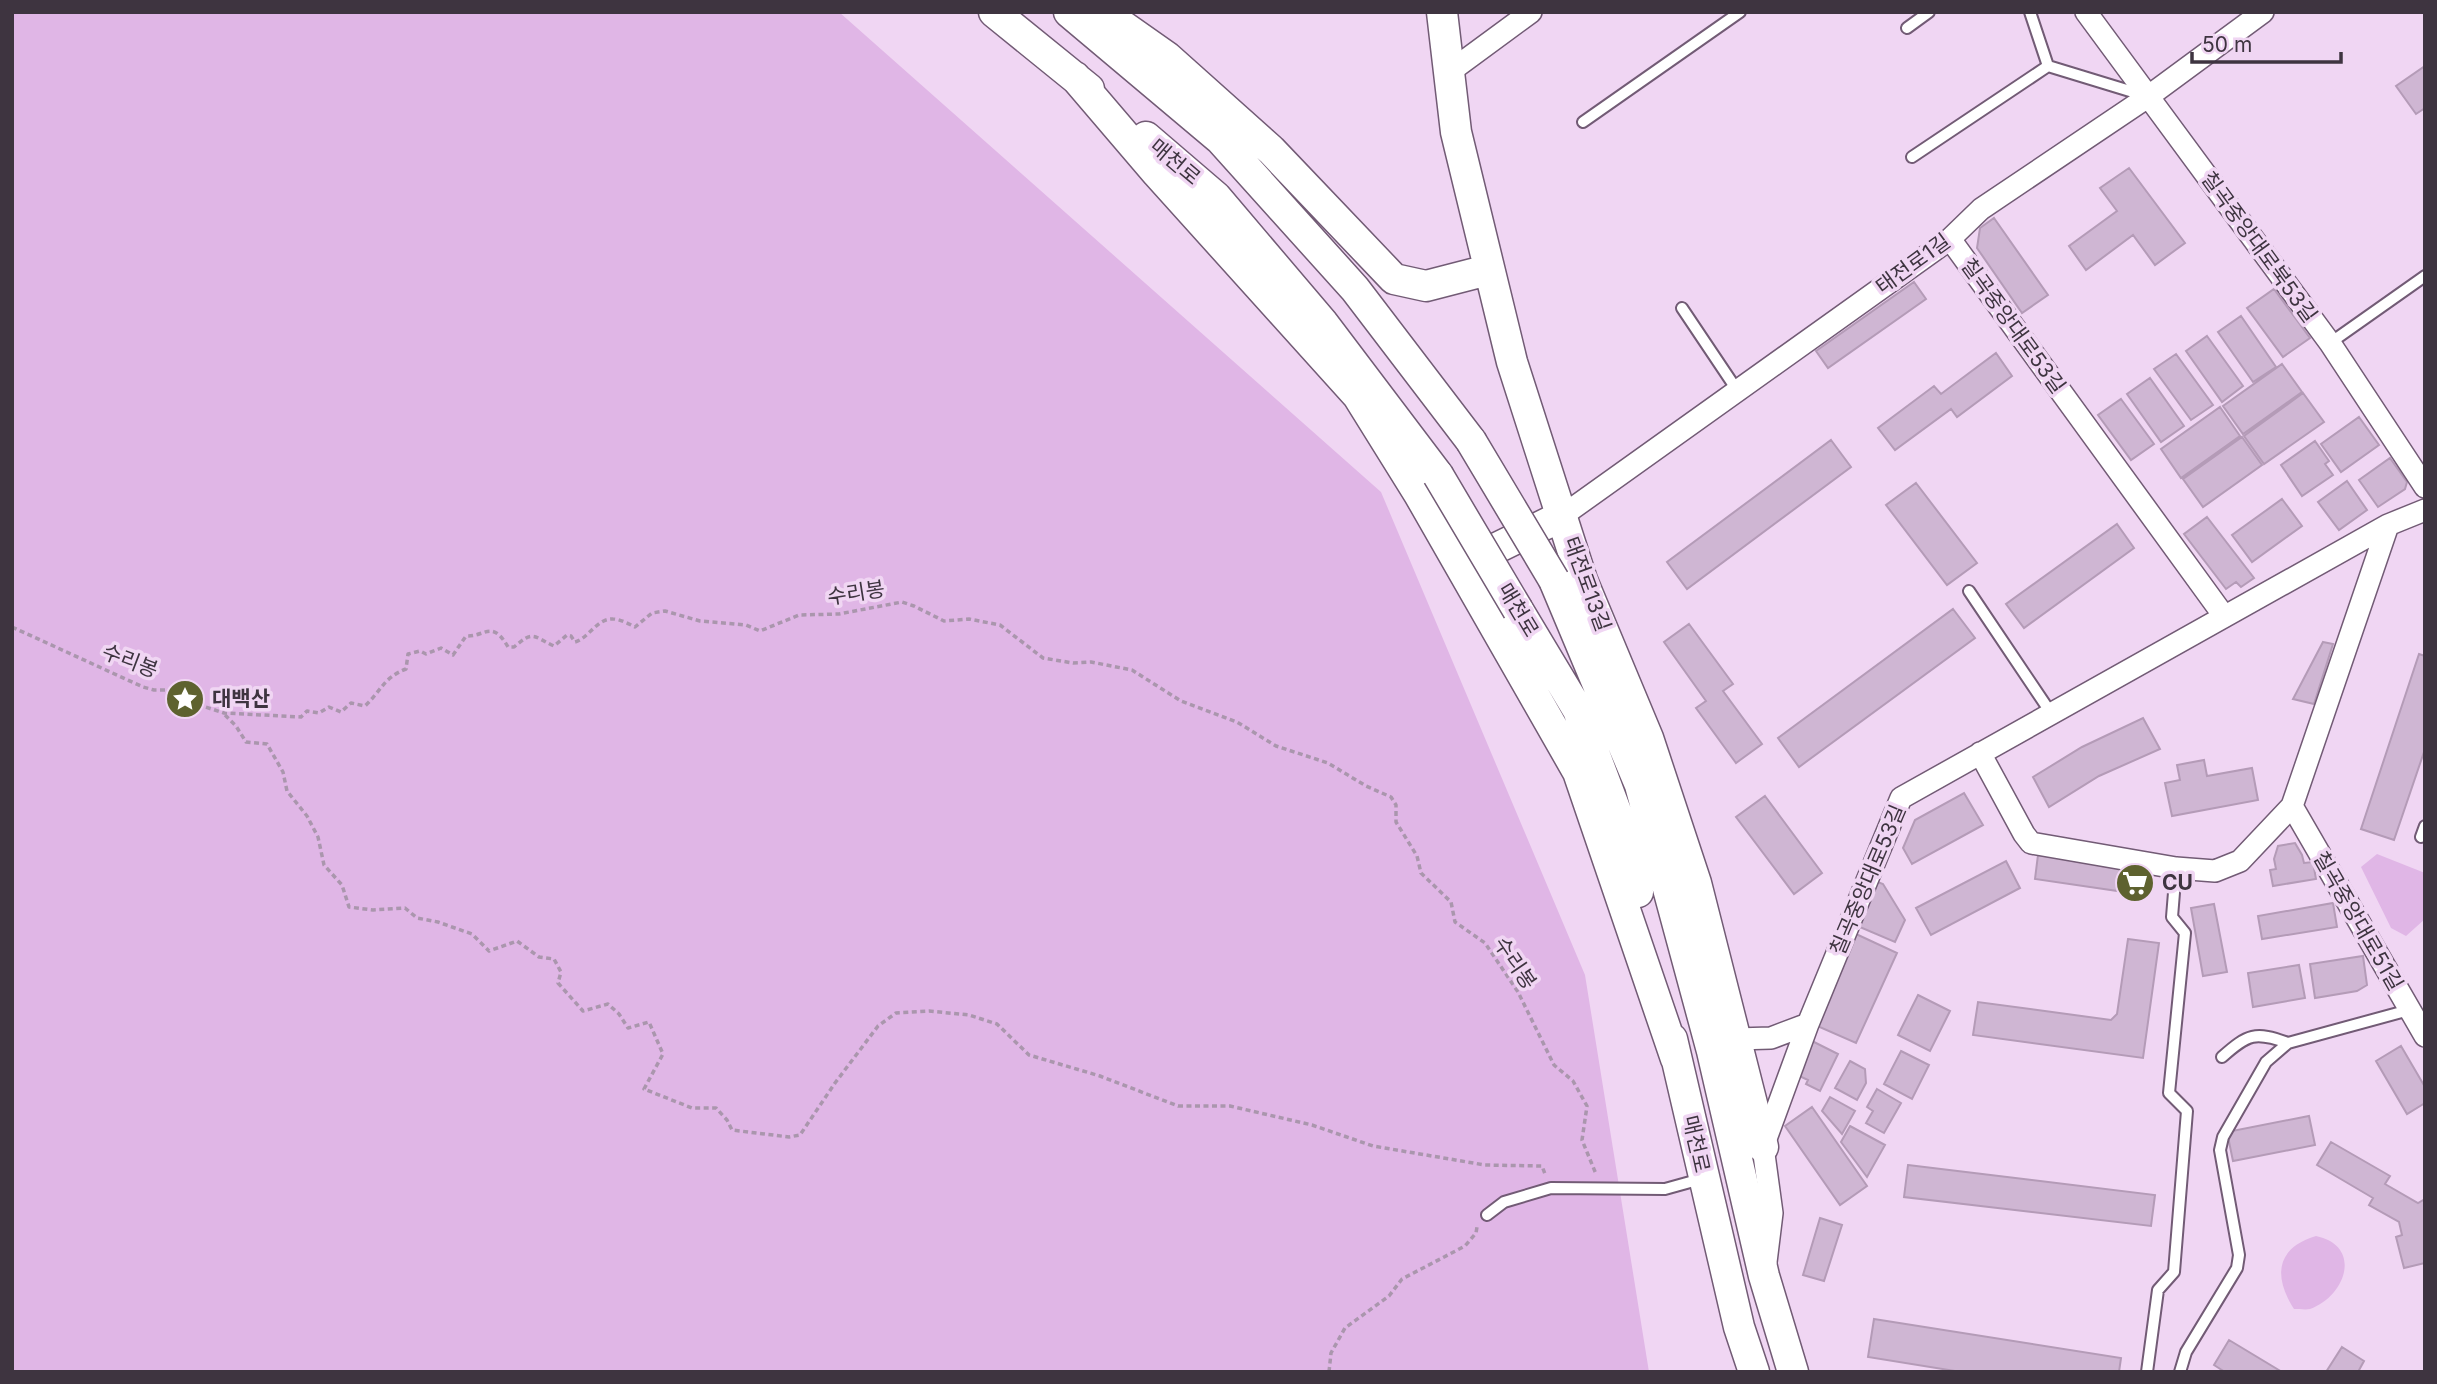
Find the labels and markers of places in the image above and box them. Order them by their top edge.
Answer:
place icon: 대백산 [164,678,206,720]
place label: 대백산 [212,686,270,711]
supermarket icon: CU [2114,862,2156,904]
place label: CU [2162,870,2193,895]

